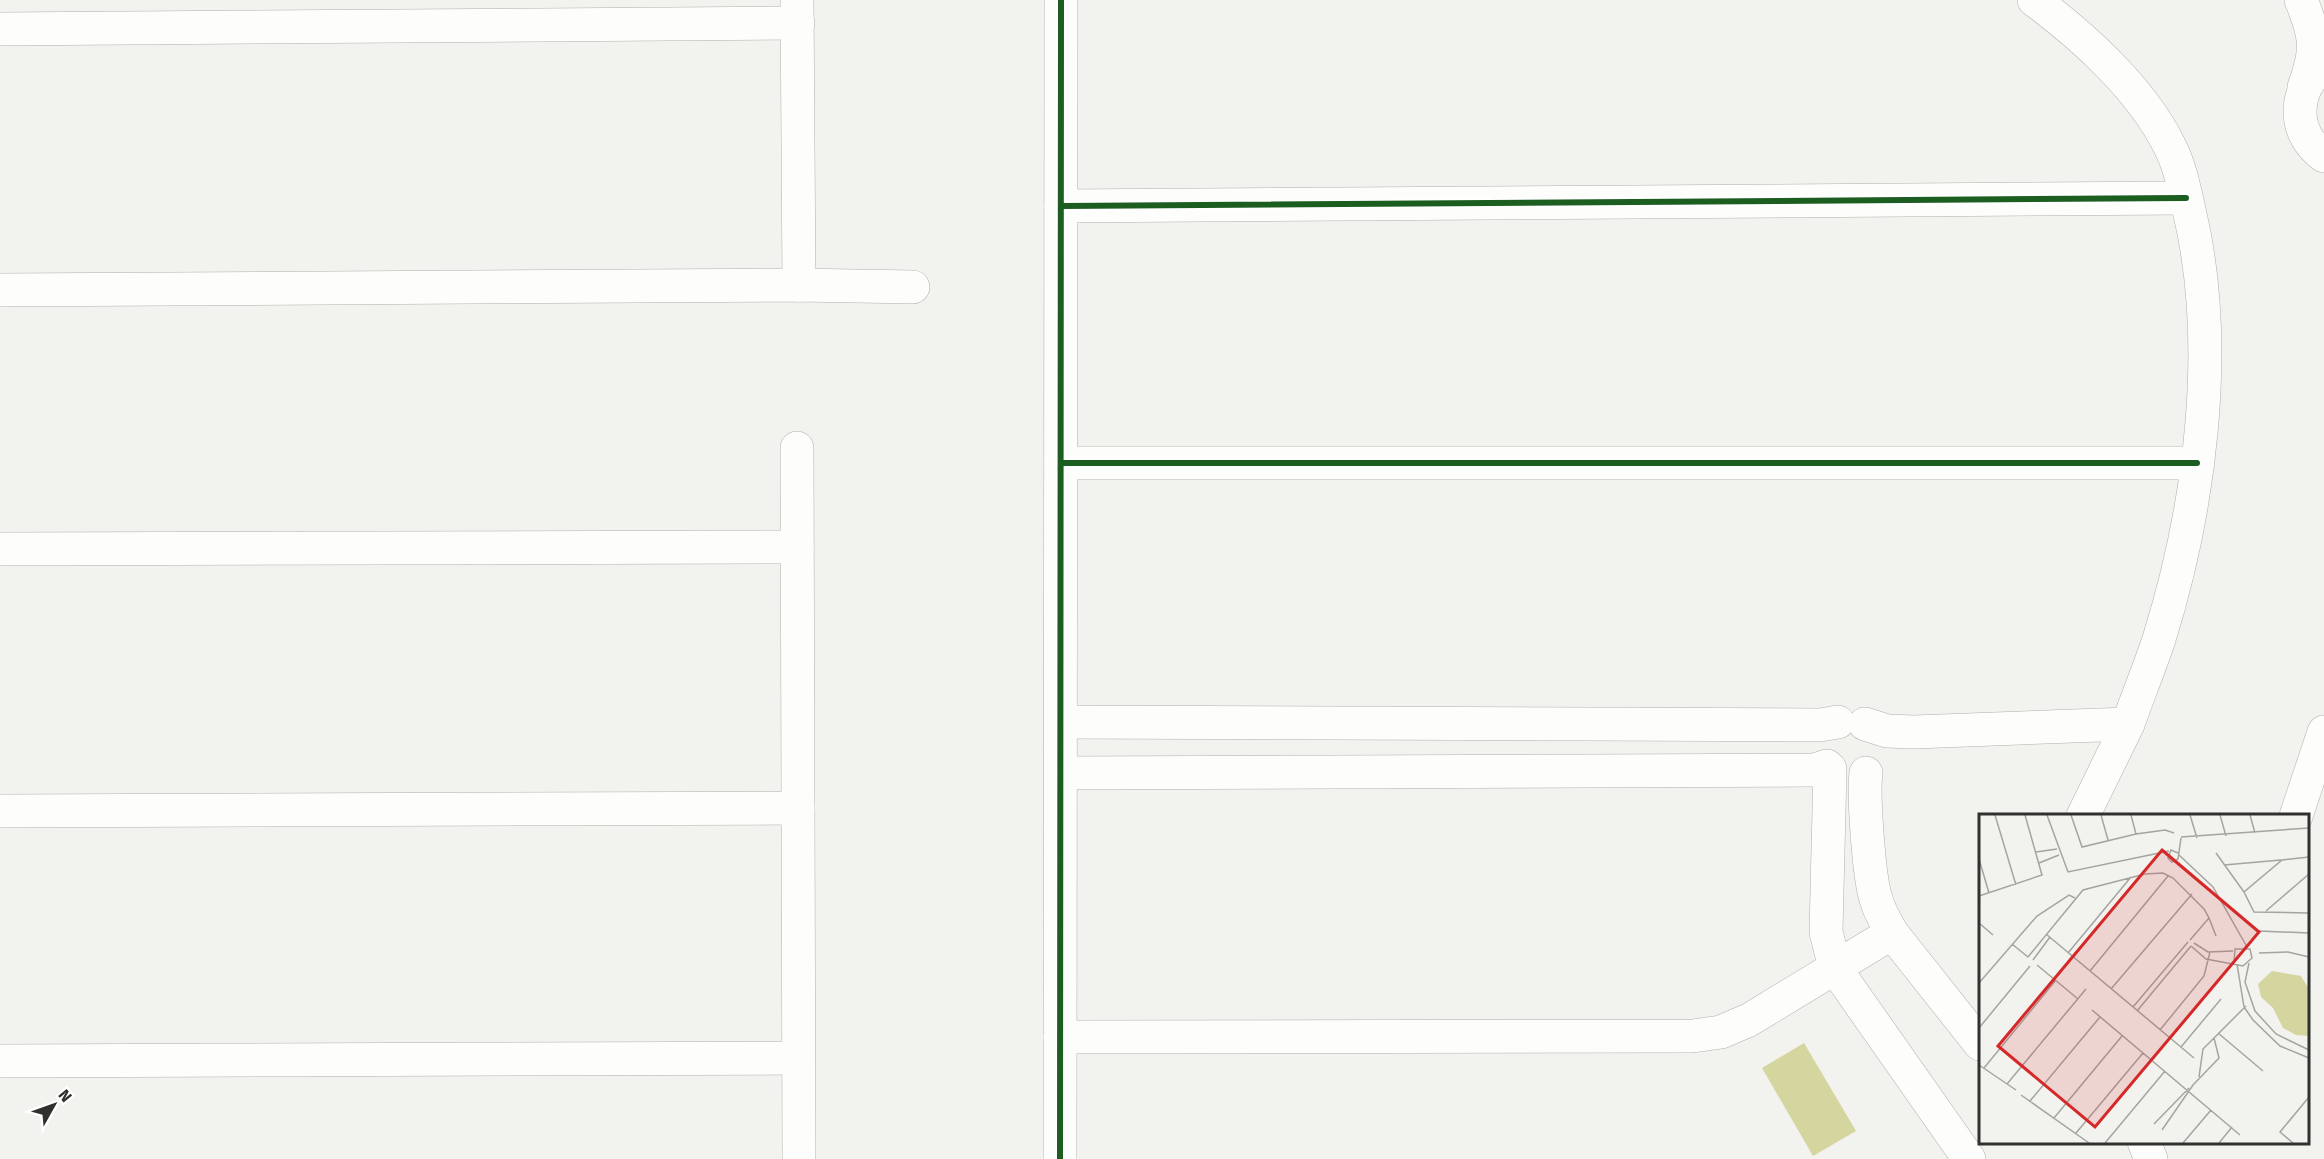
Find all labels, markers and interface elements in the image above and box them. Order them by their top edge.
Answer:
inset map [1979,814,2309,1144]
north arrow [24,1075,84,1135]
text: N [54,1086,76,1106]

